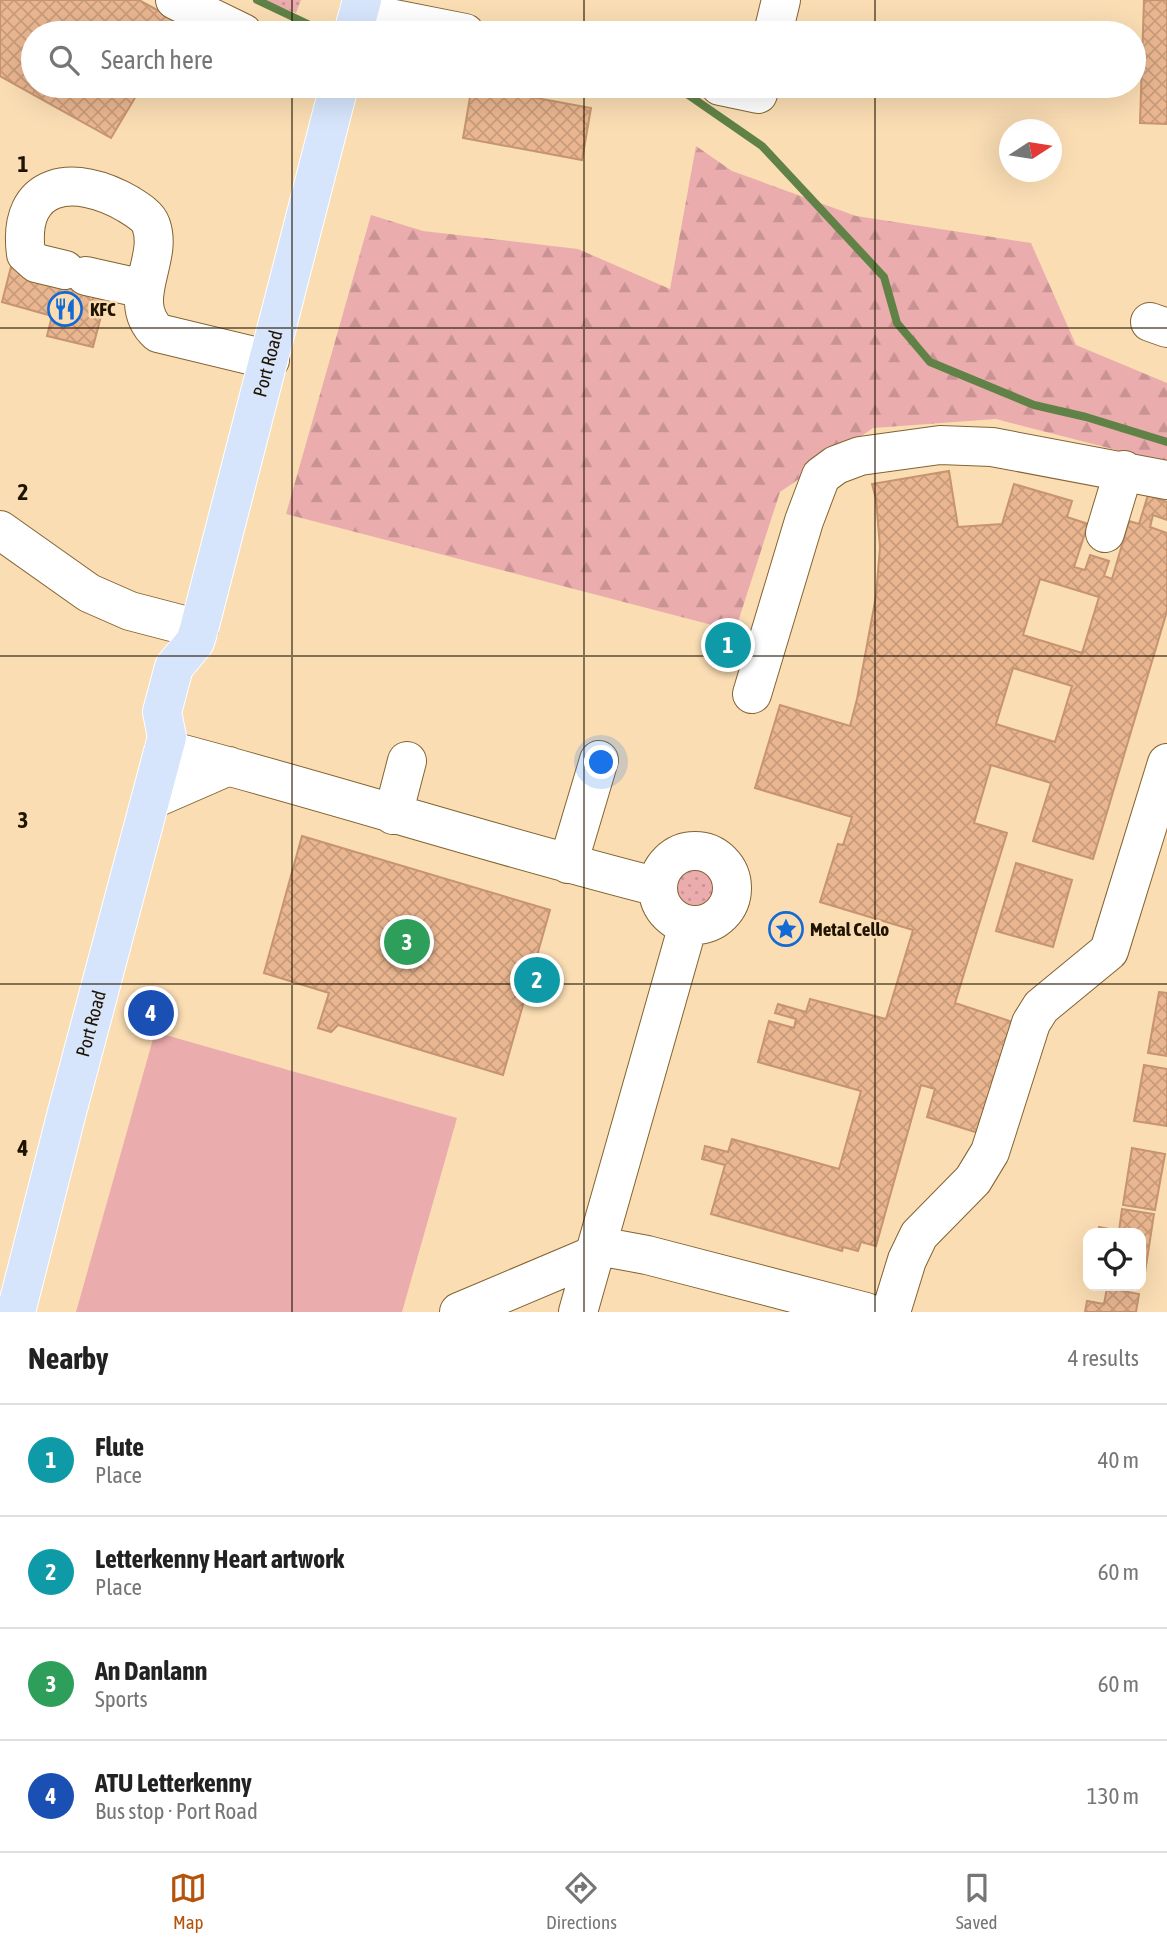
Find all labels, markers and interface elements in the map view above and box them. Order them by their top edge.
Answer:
search box [21,21,1146,98]
icon: search [45,41,83,79]
text: Search here [101,45,213,75]
north arrow [999,119,1062,182]
text: 1 [18,151,29,177]
restaurant icon: KFC [46,290,84,328]
place label: KFC [90,298,116,320]
street label: Port Road [248,328,287,399]
text: 2 [18,479,28,505]
pin: 1 [705,619,751,671]
your location [584,745,618,779]
text: 3 [18,807,28,833]
place icon: Metal Cello [767,910,805,948]
pin: 3 [384,916,430,968]
place label: Metal Cello [810,918,889,940]
pin: 2 [514,954,560,1006]
pin: 4 [128,987,174,1039]
street label: Port Road [71,988,110,1059]
text: 4 [17,1135,29,1161]
map controls [1083,1228,1146,1291]
button: locate [1083,1228,1146,1291]
text: Nearby [28,1341,108,1375]
text: 4 results [1068,1345,1139,1371]
text: Flute [95,1432,144,1462]
text: 1 [46,1447,56,1473]
text: 40 m [1098,1447,1139,1473]
text: Place [95,1462,142,1488]
text: Letterkenny Heart artwork [95,1544,344,1574]
text: 2 [46,1559,56,1585]
text: 60 m [1098,1559,1139,1585]
text: Place [95,1574,142,1600]
text: An Danlann [95,1656,207,1686]
text: 3 [46,1671,56,1697]
text: 60 m [1098,1671,1139,1697]
text: Sports [95,1686,148,1712]
text: ATU Letterkenny [95,1768,252,1798]
text: 4 [46,1783,56,1809]
text: 130 m [1087,1783,1139,1809]
text: Bus stop · Port Road [95,1798,258,1824]
tab: Map [169,1869,207,1933]
tab: Directions [546,1869,617,1933]
tab: Saved [956,1869,998,1933]

